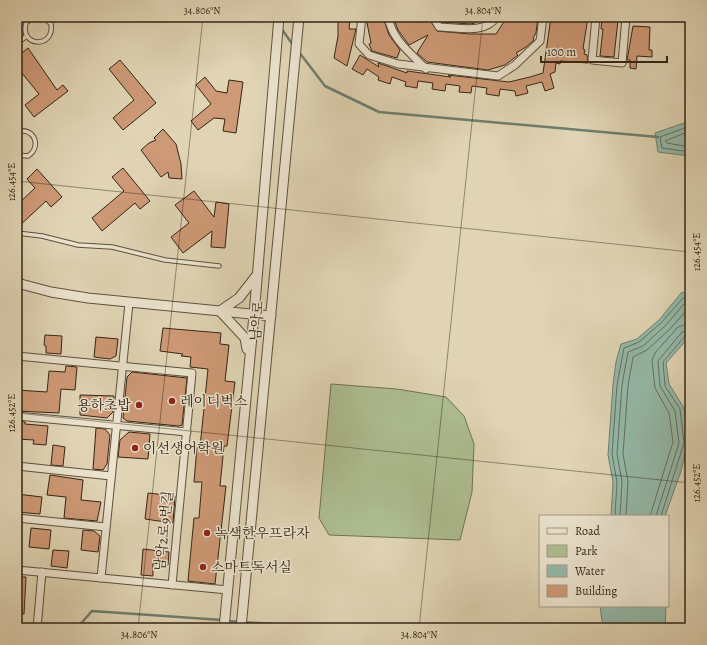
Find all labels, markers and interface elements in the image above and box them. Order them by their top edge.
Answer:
text: 34.806°N [184,4,220,17]
text: 34.804°N [465,4,501,17]
scale bar [541,38,667,64]
text: 100 m [547,44,576,60]
text: 126.454°E [5,163,18,201]
text: 126.454°E [690,233,703,271]
street label: 남악로 [246,299,268,342]
place label: 레이디벅스 [180,392,248,411]
text: 126.452°E [5,394,18,432]
place label: 용하초밥 [77,396,131,415]
marker: 레이디벅스 [167,396,177,406]
marker: 용하초밥 [134,400,144,410]
place label: 이선생어학원 [143,439,224,458]
marker: 이선생어학원 [130,443,140,453]
text: 126.452°E [690,464,703,502]
street label: 남악2로9번길 [150,490,178,572]
legend [539,515,669,607]
text: Road [575,523,601,539]
place label: 녹색한우프라자 [215,524,310,543]
marker: 녹색한우프라자 [202,528,212,538]
text: Park [575,543,598,559]
place label: 스마트독서실 [211,558,292,577]
marker: 스마트독서실 [198,562,208,572]
text: Water [574,563,605,579]
text: Building [575,583,617,599]
text: 34.806°N [121,628,157,641]
text: 34.804°N [401,628,437,641]

